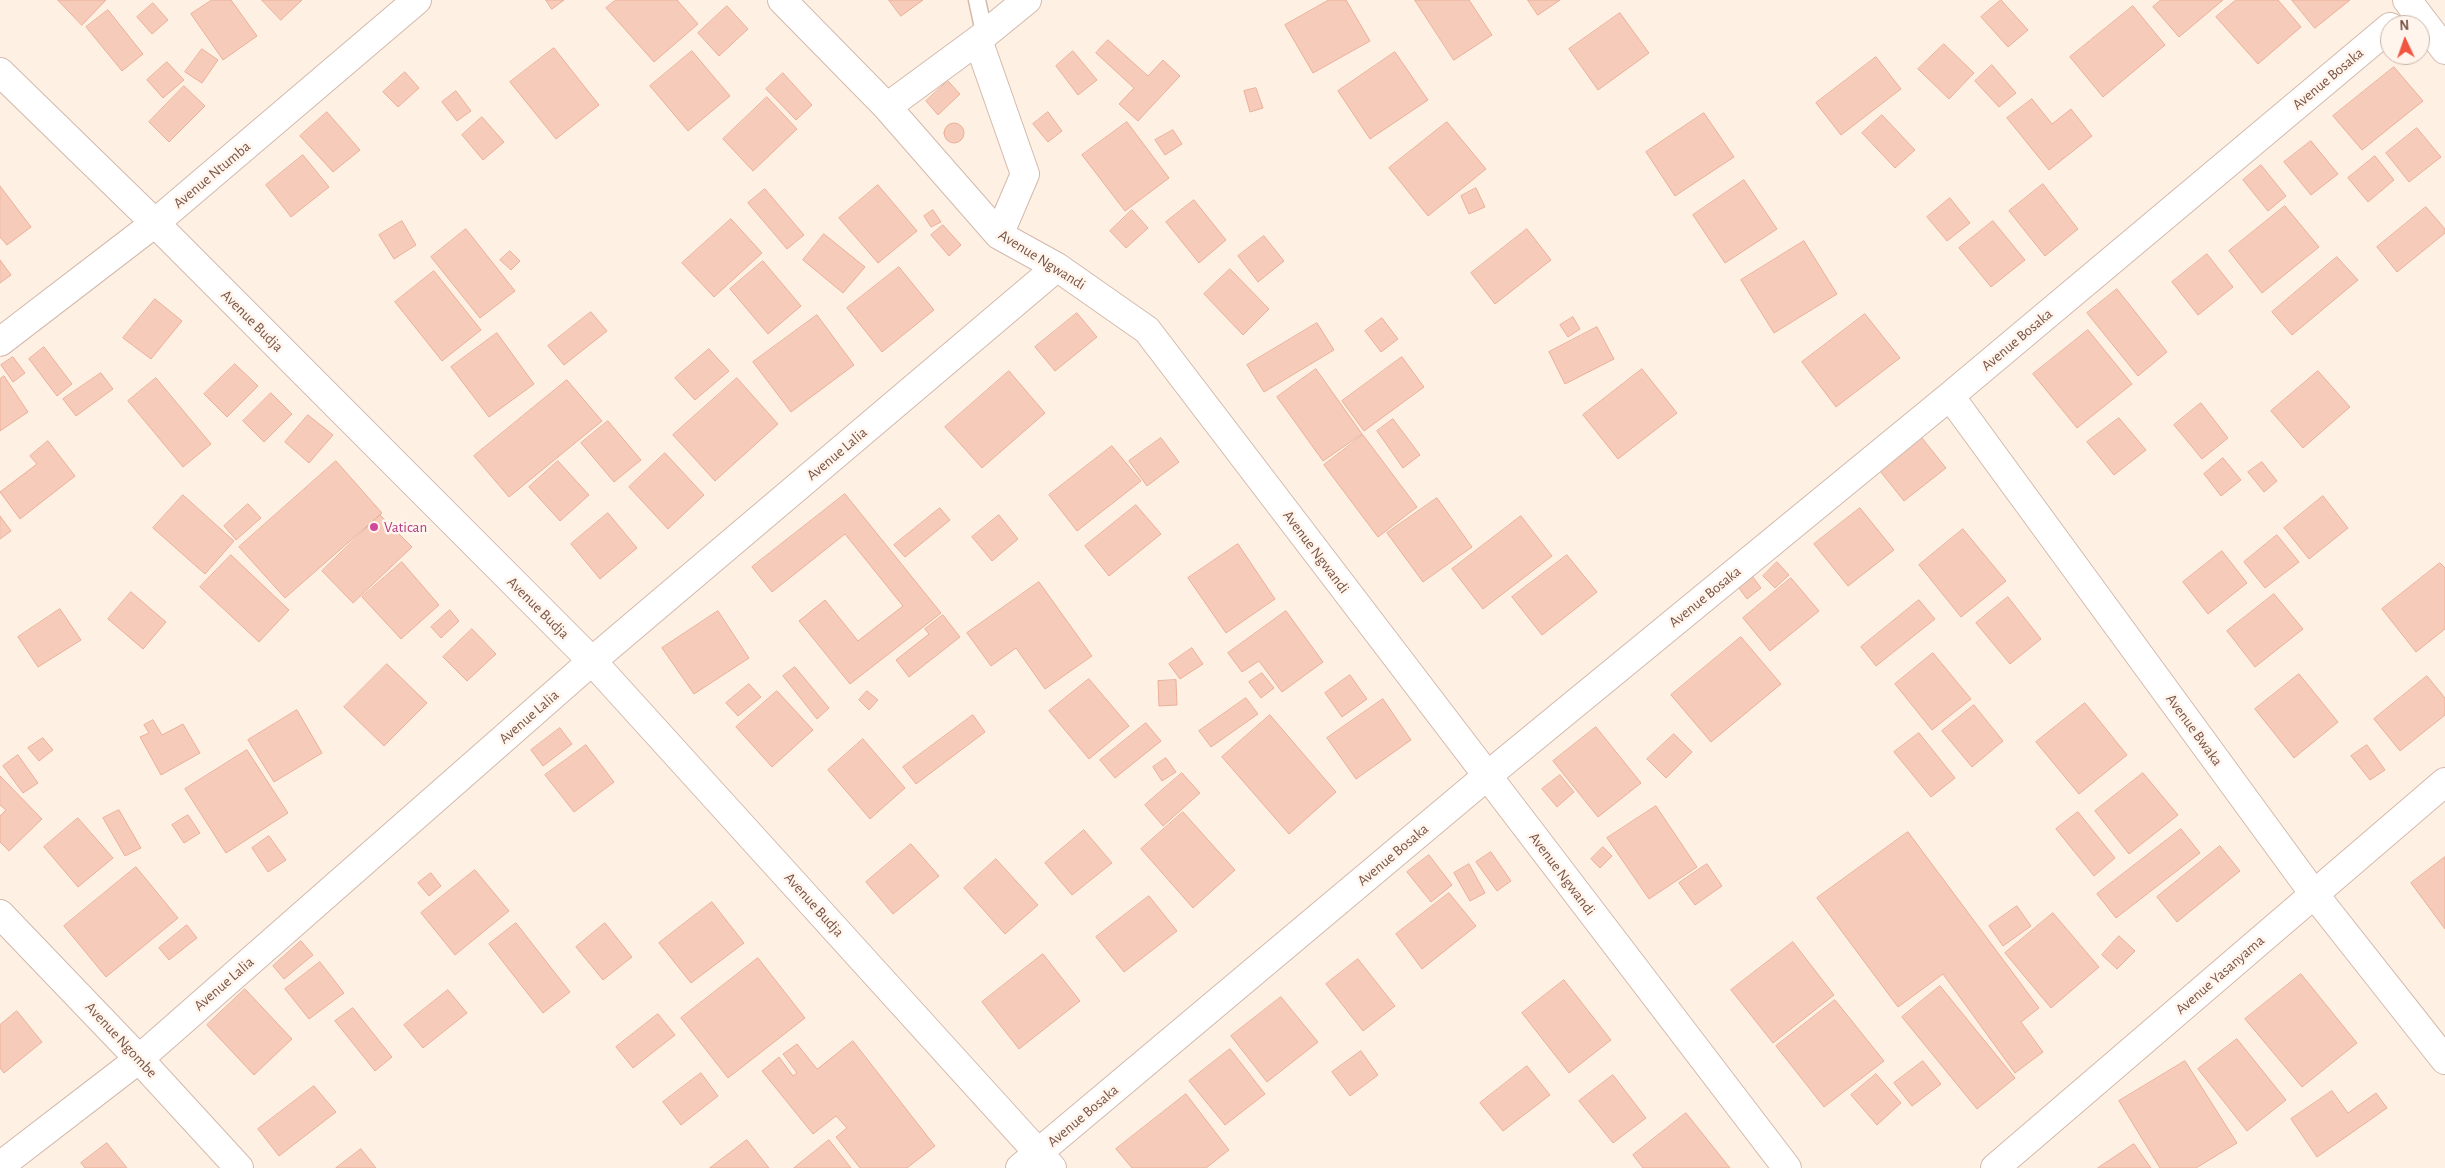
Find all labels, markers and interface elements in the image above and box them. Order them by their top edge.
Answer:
north arrow [2380,15,2430,65]
text: N [2399,19,2409,33]
street label: Avenue Bosaka [2289,44,2367,114]
street label: Avenue Ntumba [170,138,254,212]
street label: Avenue Ngwandi [995,226,1089,294]
street label: Avenue Budja [217,286,287,356]
street label: Avenue Bosaka [1978,305,2056,375]
street label: Avenue Lalia [803,423,871,485]
street label: Avenue Ngwandi [1279,507,1353,597]
place label: Vatican [384,518,427,536]
marker: Vatican [368,521,380,533]
street label: Avenue Bosaka [1665,562,1745,632]
street label: Avenue Budja [503,573,573,643]
street label: Avenue Lalia [495,686,563,748]
street label: Avenue Bwaka [2162,691,2226,769]
street label: Avenue Bosaka [1354,820,1432,890]
street label: Avenue Ngwandi [1525,829,1599,919]
street label: Avenue Budja [780,869,848,941]
street label: Avenue Yasanyama [2172,932,2268,1018]
street label: Avenue Lalia [190,953,258,1015]
street label: Avenue Ngombe [81,998,161,1082]
street label: Avenue Bosaka [1044,1081,1122,1151]

